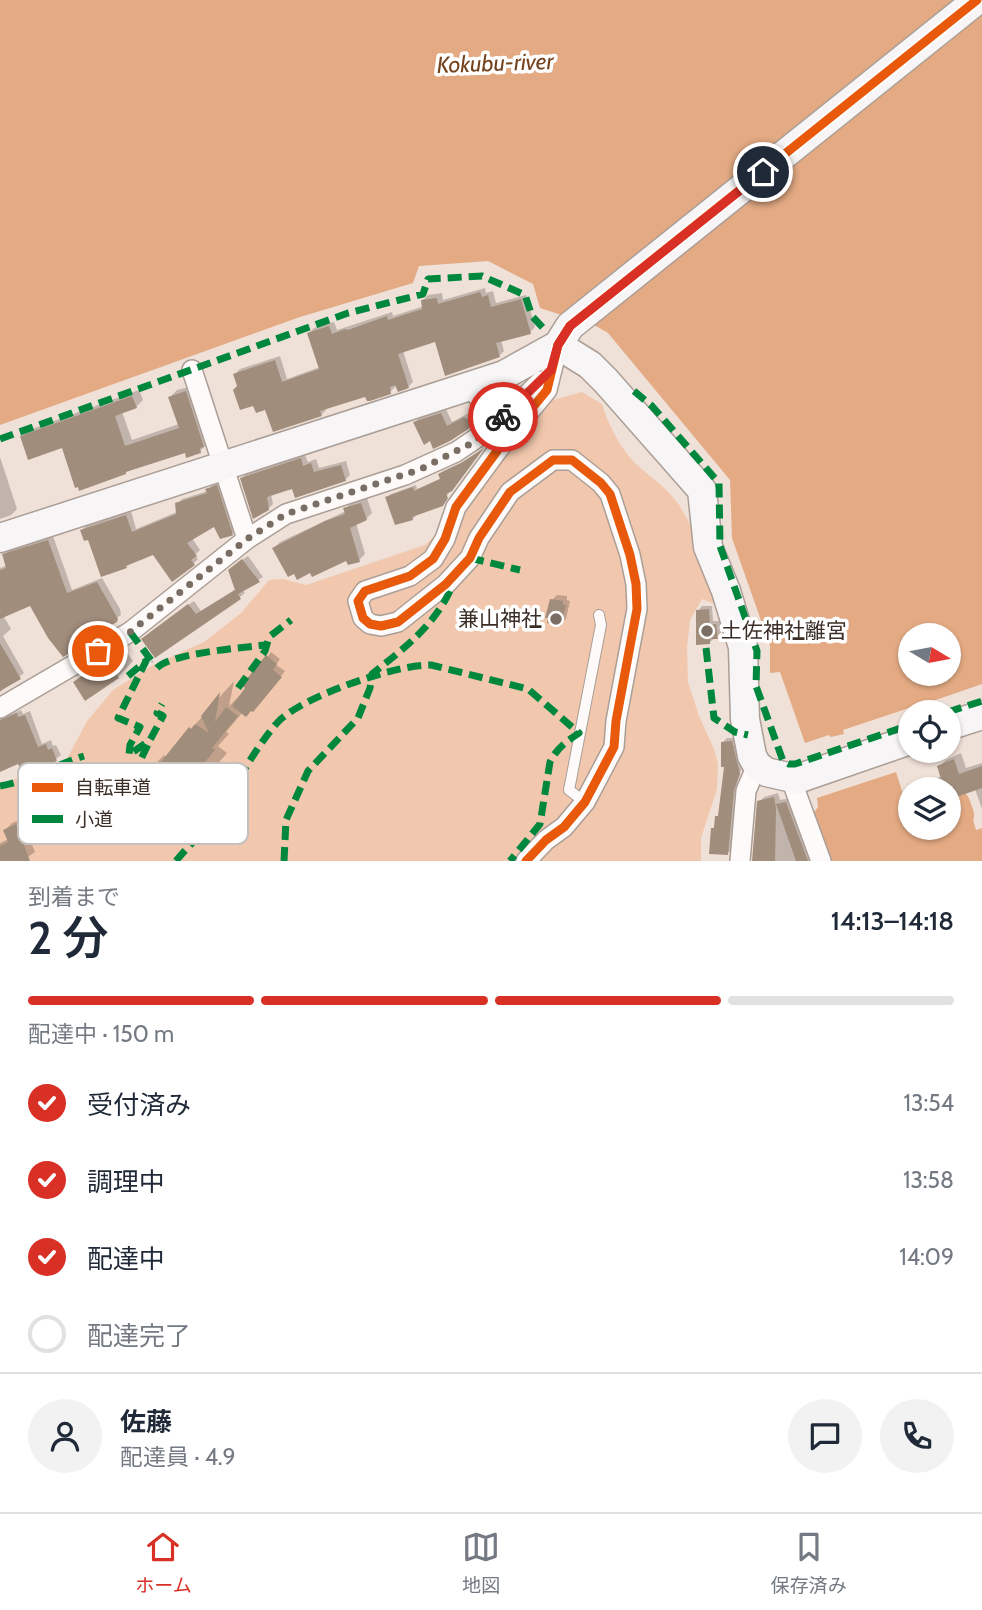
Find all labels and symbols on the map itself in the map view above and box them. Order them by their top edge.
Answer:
water label: Kokubu-river [436,47,555,79]
pin [733,142,793,202]
courier [468,382,538,452]
place label: 兼山神社 [458,606,542,631]
marker: 兼山神社 [548,611,564,627]
place label: 土佐神社離宮 [721,618,847,643]
pin [68,621,128,681]
marker: 土佐神社離宮 [699,623,715,639]
north arrow [898,623,961,686]
legend [18,763,248,844]
text: 自転車道 [75,776,151,799]
text: 小道 [75,808,113,831]

